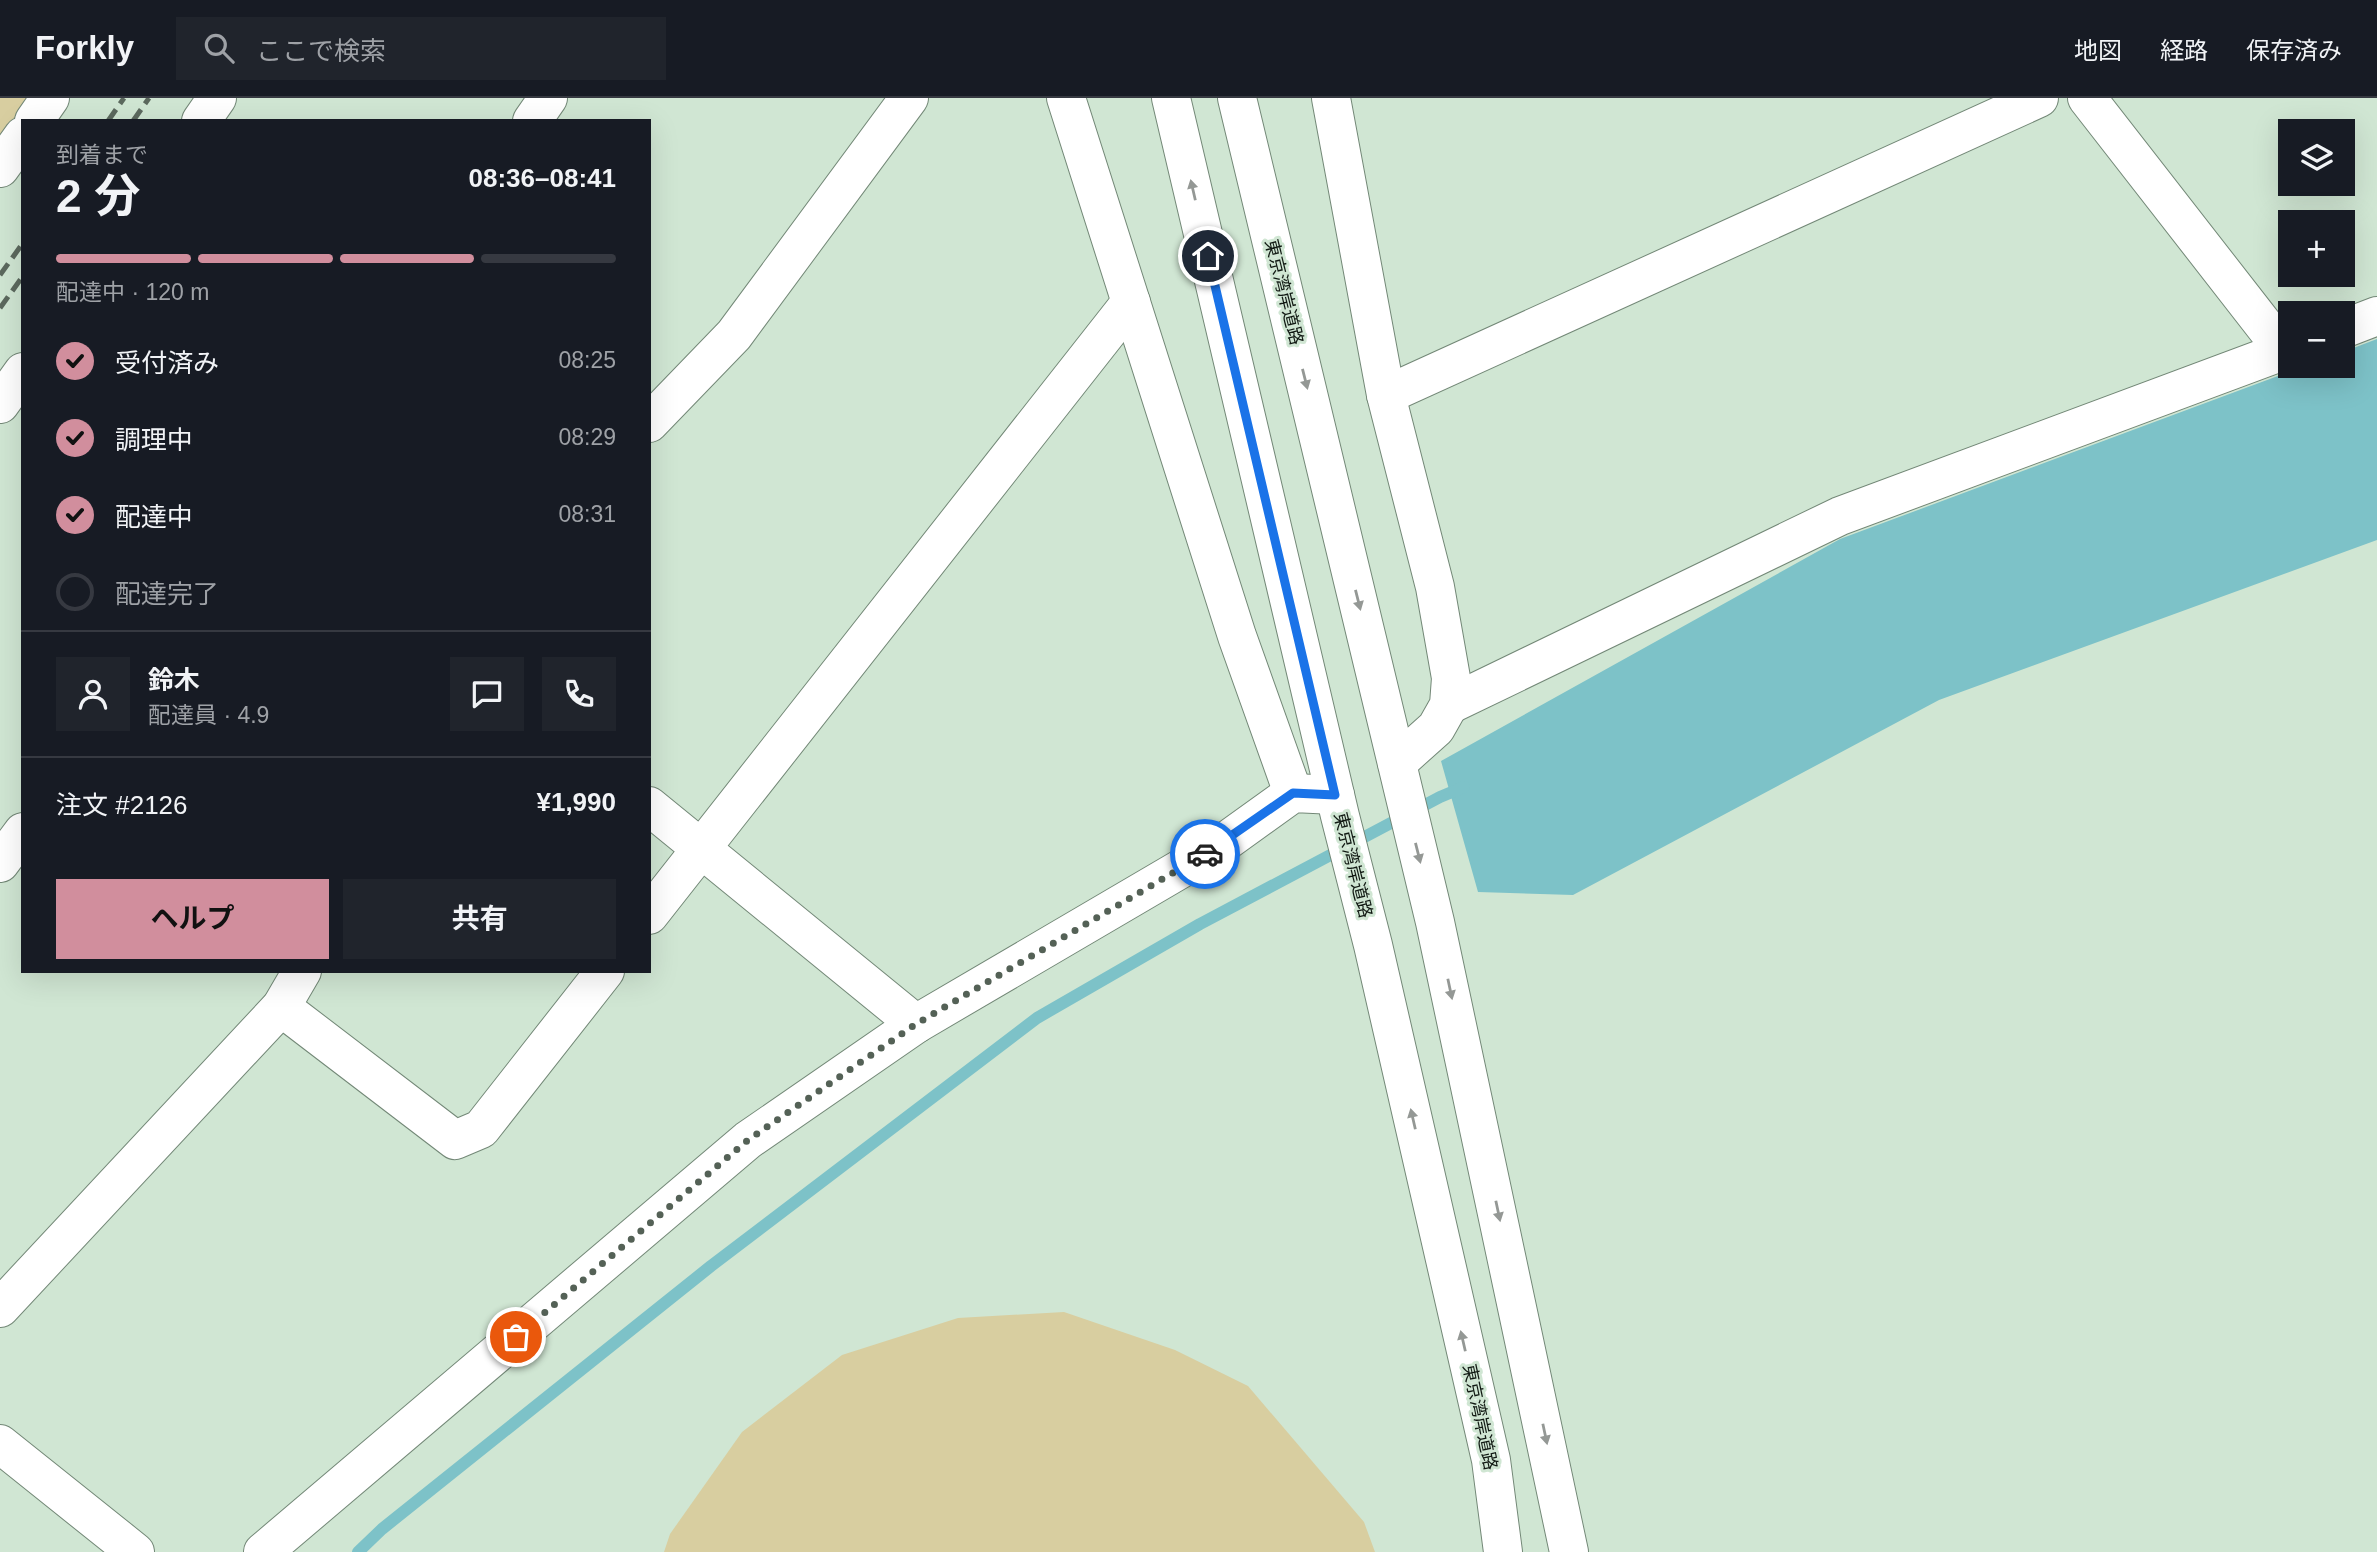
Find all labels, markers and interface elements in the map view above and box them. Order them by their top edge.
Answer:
search box [176,17,666,80]
text: Forkly [35,29,134,66]
icon: search [200,29,238,67]
text: ここで検索 [256,36,386,66]
text: 地図 [2074,37,2122,64]
text: 経路 [2160,37,2208,64]
text: 保存済み [2246,37,2342,64]
map controls [2278,119,2355,378]
button: layers [2278,119,2355,196]
text: 到着まで [56,142,148,168]
text: 08:36–08:41 [469,163,616,193]
text: 2 分 [56,170,140,222]
one-way arrow [1187,179,1198,201]
button: + [2278,210,2355,287]
pin [1178,226,1238,286]
icon: home [1189,237,1227,275]
street label: 東京湾岸道路 [1261,237,1307,347]
text: 配達中 · 120 m [56,279,209,305]
button: − [2278,301,2355,378]
icon: check [56,342,94,380]
text: 08:25 [558,347,616,373]
text: 受付済み [115,348,219,378]
one-way arrow [1300,368,1311,390]
icon: check [56,419,94,457]
text: 08:29 [558,424,616,450]
text: 調理中 [115,425,193,455]
icon: check [56,496,94,534]
text: 08:31 [558,501,616,527]
text: 配達中 [115,502,193,532]
text: 配達完了 [115,579,219,609]
one-way arrow [1353,589,1364,611]
button: person [56,657,130,731]
button: chat [450,657,524,731]
button: phone [542,657,616,731]
text: 鈴木 [148,665,200,695]
text: 配達員 · 4.9 [148,702,269,728]
text: ¥1,990 [536,787,616,817]
text: 注文 #2126 [56,790,188,820]
street label: 東京湾岸道路 [1330,810,1376,920]
courier [1170,819,1240,889]
icon: car [1186,835,1224,873]
one-way arrow [1413,842,1424,864]
button: ヘルプ [56,879,329,959]
button: 共有 [343,879,616,959]
one-way arrow [1444,978,1455,1000]
one-way arrow [1407,1108,1418,1130]
one-way arrow [1492,1200,1503,1222]
pin [486,1307,546,1367]
icon: bag [497,1318,535,1356]
one-way arrow [1458,1330,1469,1352]
street label: 東京湾岸道路 [1459,1362,1501,1472]
one-way arrow [1540,1423,1551,1445]

